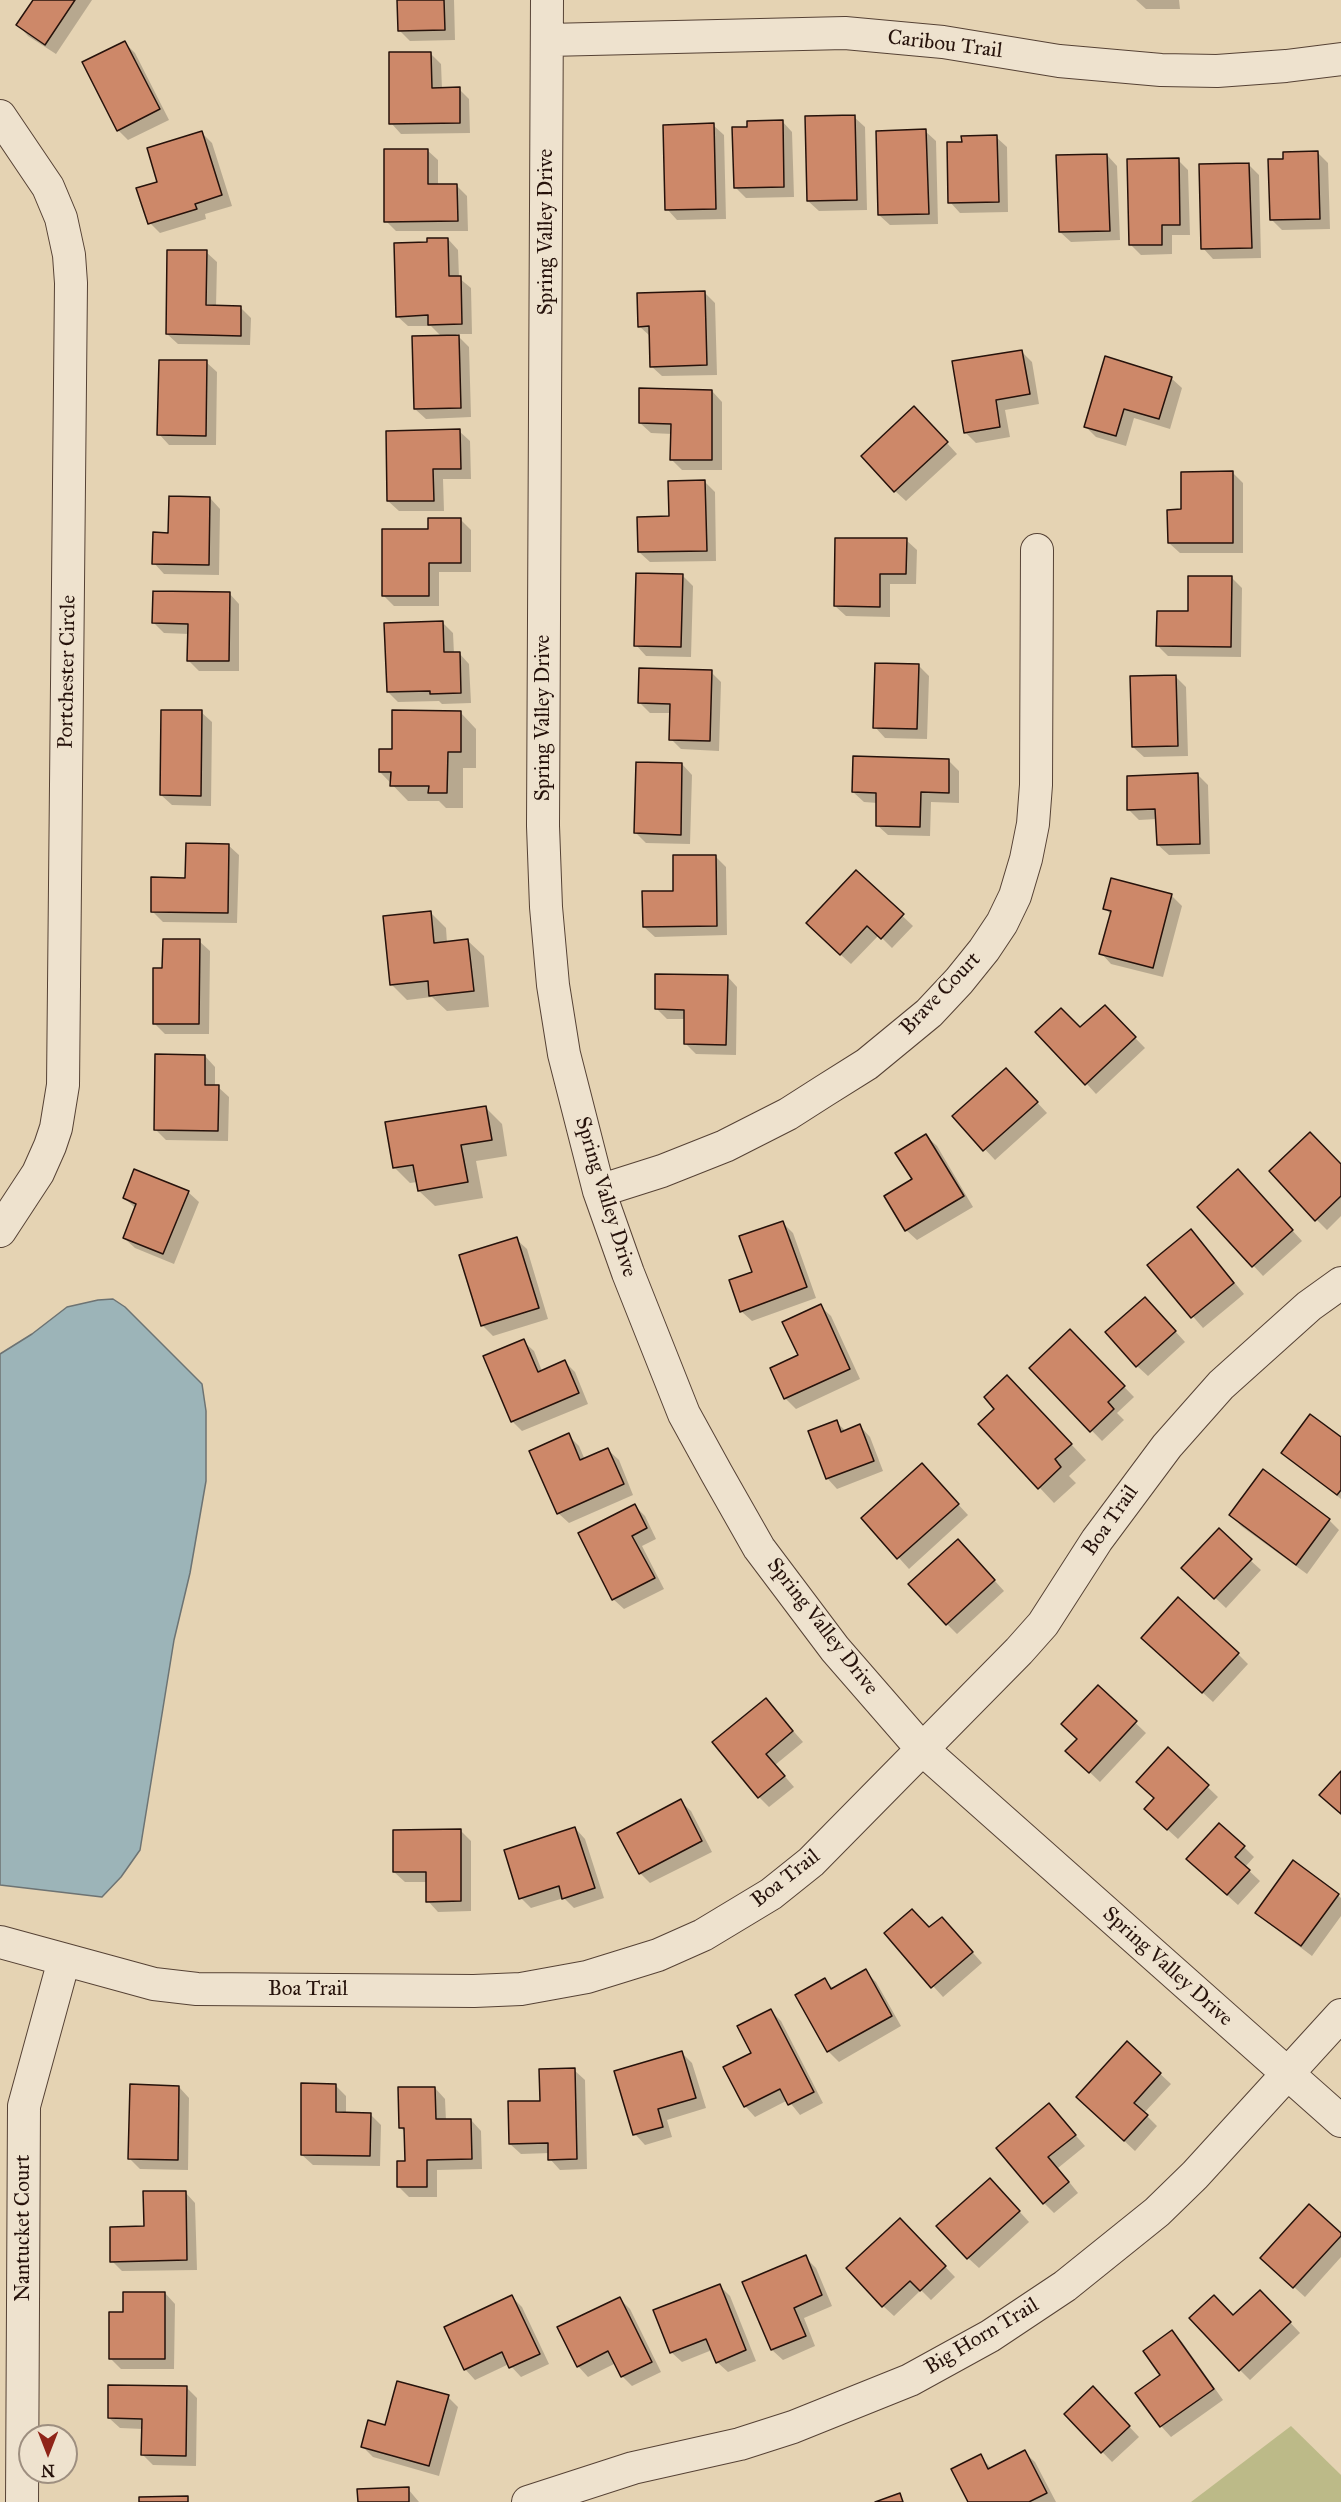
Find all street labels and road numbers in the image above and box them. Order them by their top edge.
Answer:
street label: Caribou Trail [886,25,1004,65]
street label: Spring Valley Drive [534,149,560,315]
street label: Portchester Circle [54,595,82,749]
street label: Spring Valley Drive [531,635,557,801]
street label: Brave Court [895,947,987,1041]
street label: Spring Valley Drive [569,1114,641,1280]
street label: Boa Trail [1078,1481,1144,1561]
street label: Spring Valley Drive [761,1554,883,1700]
street label: Boa Trail [747,1844,825,1914]
street label: Spring Valley Drive [1097,1902,1237,2032]
street label: Boa Trail [268,1977,348,2003]
street label: Nantucket Court [11,2155,37,2301]
street label: Big Horn Trail [921,2293,1043,2381]

